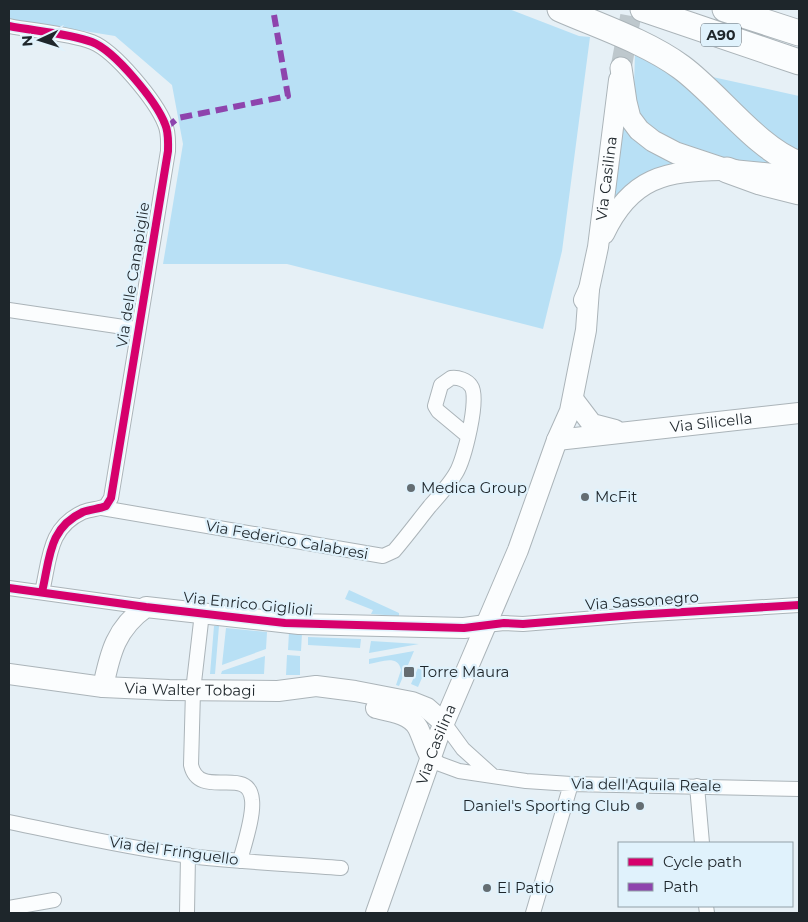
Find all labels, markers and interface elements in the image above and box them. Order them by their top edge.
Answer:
north arrow [15,15,65,65]
road number: A90 [701,24,741,46]
text: N [18,35,36,47]
street label: Via Casilina [591,135,621,222]
street label: Via delle Canapiglie [112,201,153,349]
street label: Via Silicella [669,408,753,436]
place label: Medica Group [421,478,527,497]
marker: Medica Group [405,482,417,494]
place label: McFit [595,487,637,506]
marker: McFit [579,491,591,503]
street label: Via Federico Calabresi [204,516,370,563]
street label: Via Enrico Giglioli [182,587,314,620]
street label: Via Sassonegro [585,587,699,614]
place label: Torre Maura [420,662,509,681]
marker: Torre Maura [402,665,416,679]
street label: Via Walter Tobagi [124,678,256,700]
street label: Via Casilina [412,701,460,787]
street label: Via dell'Aquila Reale [571,774,721,795]
place label: Daniel's Sporting Club [463,796,630,815]
marker: Daniel's Sporting Club [634,800,646,812]
street label: Via del Fringuello [108,832,240,869]
legend [618,842,793,907]
text: Cycle path [663,852,742,871]
text: Path [663,877,699,896]
place label: El Patio [497,878,554,897]
marker: El Patio [481,882,493,894]

